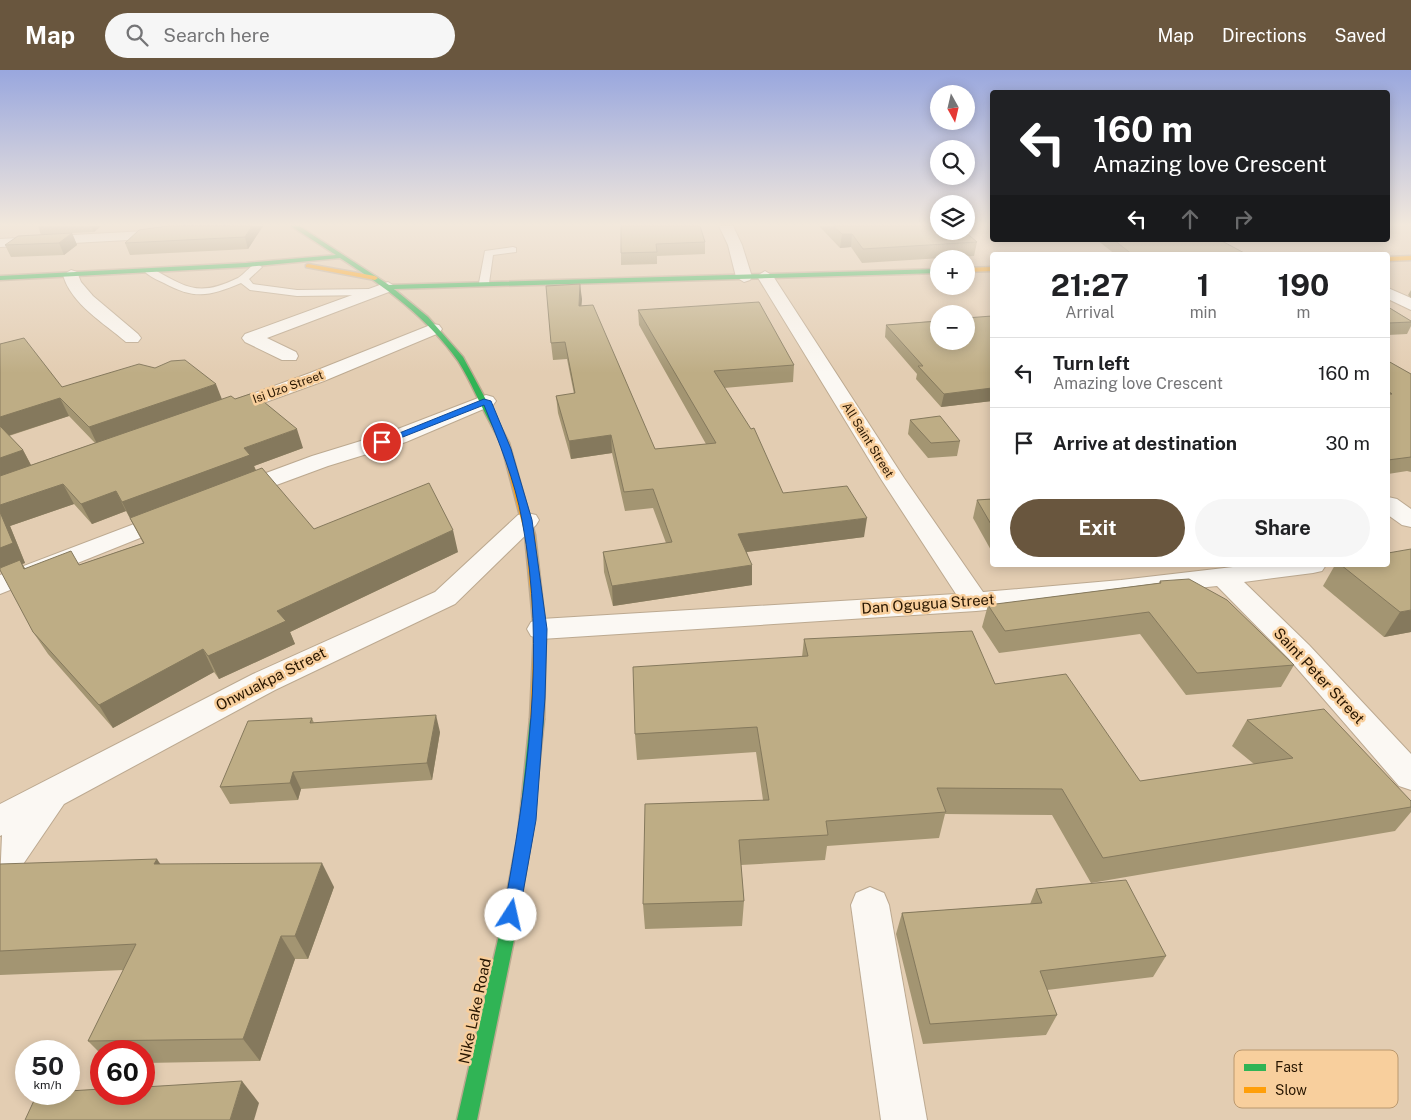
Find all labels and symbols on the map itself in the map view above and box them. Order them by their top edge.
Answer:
north arrow [930,85,975,130]
street label: Isi Uzo Street [251,368,326,406]
street label: All Saint Street [839,400,897,480]
pin [361,421,403,463]
street label: Dan Ogugua Street [861,590,995,617]
street label: Saint Peter Street [1271,624,1368,727]
street label: Onwuakpa Street [213,643,329,714]
position arrow [484,888,536,940]
street label: Nike Lake Road [455,957,494,1065]
speed limit sign: 60 [90,1040,155,1105]
legend [1234,1050,1398,1108]
text: Fast [1275,1059,1303,1075]
text: Slow [1275,1082,1307,1098]

